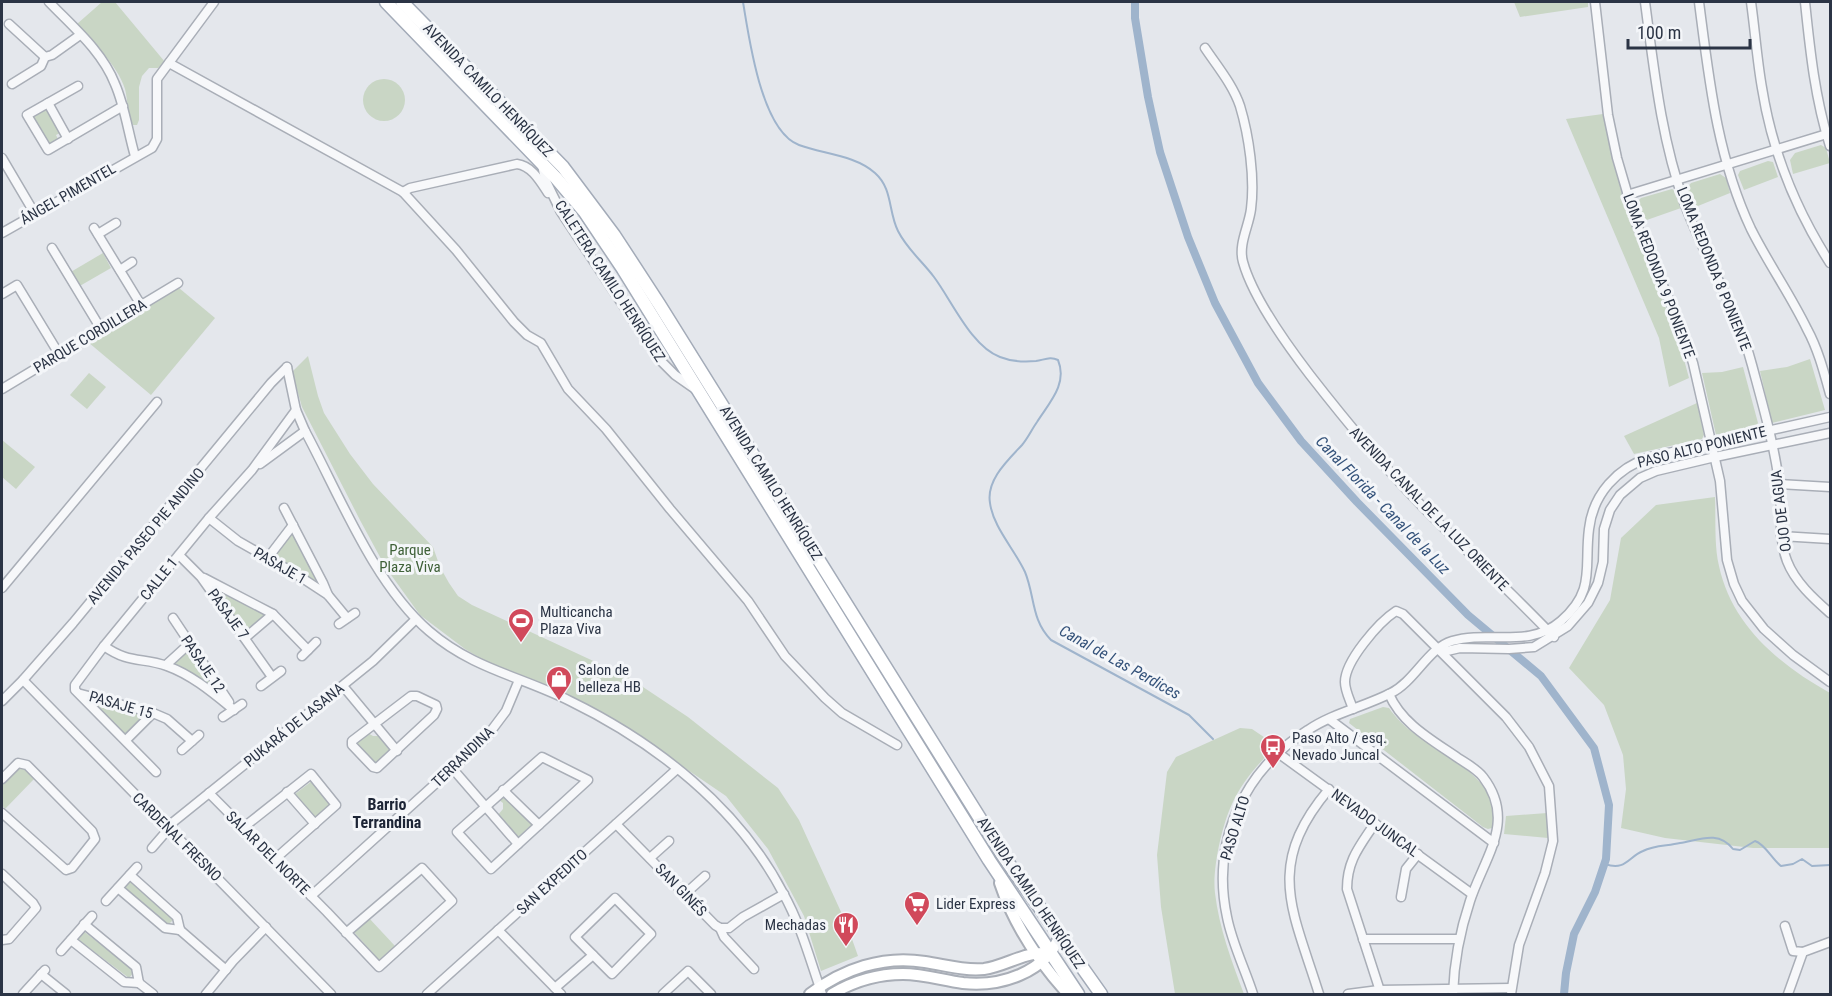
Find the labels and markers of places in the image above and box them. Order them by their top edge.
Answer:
place label: Multicancha Plaza Viva [540,603,613,638]
sports icon: Multicancha Plaza Viva [506,606,536,644]
place label: Salon de belleza HB [578,661,641,696]
shop icon: Salon de belleza HB [544,664,574,702]
place label: Paso Alto / esq. Nevado Juncal [1292,729,1387,764]
bus stop icon: Paso Alto / esq. Nevado Juncal [1258,732,1288,770]
supermarket icon: Lider Express [902,889,932,927]
place label: Lider Express [936,895,1016,913]
restaurant icon: Mechadas [831,910,861,948]
place label: Mechadas [765,916,826,934]

